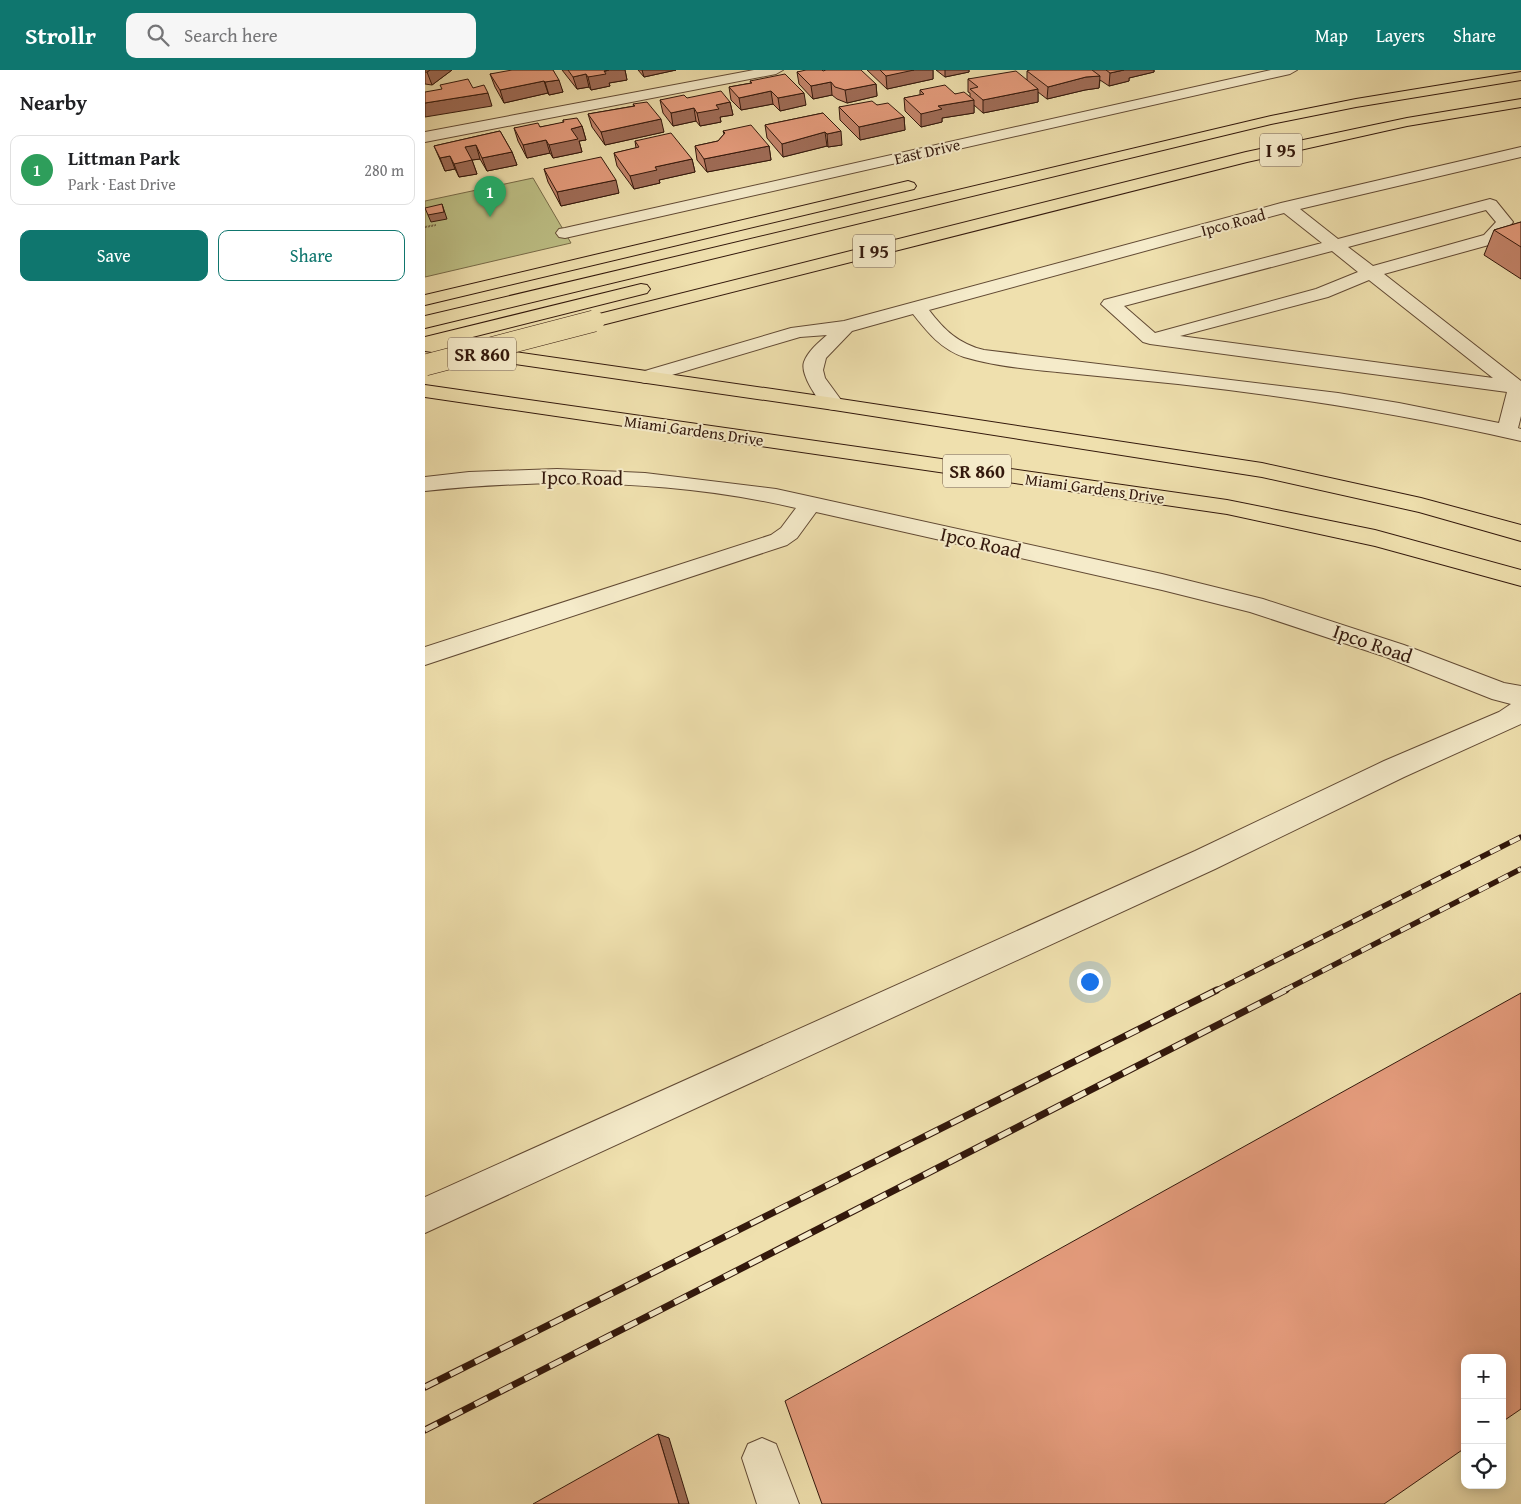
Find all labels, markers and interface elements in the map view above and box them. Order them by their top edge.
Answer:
search box [126,13,476,58]
text: Strollr [25,18,96,53]
icon: search [144,21,172,49]
text: Search here [184,21,278,49]
text: Map [1315,22,1348,49]
text: Layers [1376,22,1425,49]
text: Share [1453,22,1496,49]
text: Nearby [20,87,87,118]
street label: East Drive [892,132,962,170]
road number: I 95 [1260,134,1302,166]
text: Littman Park [68,144,180,172]
text: 1 [33,158,41,182]
text: 280 m [364,158,404,182]
text: Park · East Drive [68,172,176,196]
pin: 1 [474,176,506,217]
street label: Ipco Road [1198,202,1268,242]
button: Save [20,230,208,281]
button: Share [218,230,405,281]
road number: I 95 [853,235,895,268]
road number: SR 860 [448,338,516,370]
street label: Miami Gardens Drive [623,408,765,452]
road number: SR 860 [943,454,1011,488]
street label: Ipco Road [541,462,624,492]
street label: Miami Gardens Drive [1024,466,1166,510]
street label: Ipco Road [938,519,1025,565]
street label: Ipco Road [1329,616,1417,670]
your location [1077,969,1103,995]
map controls [1461,1354,1506,1489]
button: + [1461,1354,1506,1399]
button: − [1461,1399,1506,1444]
button: locate [1461,1444,1506,1489]

